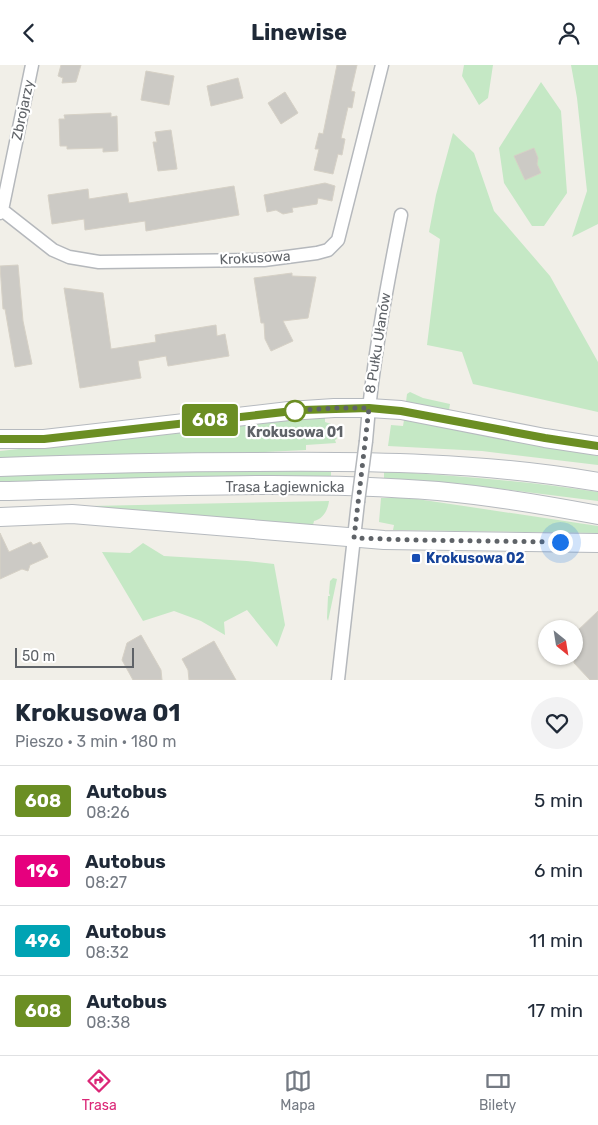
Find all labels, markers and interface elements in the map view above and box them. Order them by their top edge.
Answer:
icon: back [15,19,43,47]
text: Linewise [251,19,347,46]
icon: person [555,19,583,47]
street label: Zbrojarzy [8,78,38,142]
street label: Krokusowa [219,248,291,268]
street label: 8 Pułku Ułanów [362,291,394,395]
marker: Krokusowa 01 [284,400,306,422]
line badge: 608 [181,404,239,436]
text: 608 [192,409,228,431]
place label: Krokusowa 01 [247,424,343,441]
street label: Trasa Łagiewnicka [226,479,344,496]
your location [548,530,573,555]
place label: Krokusowa 02 [426,550,525,567]
marker: Krokusowa 02 [410,552,422,564]
north arrow [538,620,582,665]
map controls [538,620,583,665]
scale bar [15,645,134,668]
text: 50 m [22,648,55,665]
button: heart [531,697,583,749]
text: Krokusowa 01 [15,699,181,727]
text: Pieszo · 3 min · 180 m [15,732,176,751]
text: Autobus [86,780,167,803]
text: 5 min [534,789,583,812]
text: 608 [25,790,61,812]
text: 08:26 [86,803,130,822]
text: Autobus [85,850,166,873]
text: 6 min [534,859,583,882]
text: 196 [26,860,59,882]
text: 08:27 [85,873,127,892]
text: Autobus [85,920,166,943]
text: 11 min [529,929,583,952]
text: 496 [25,930,60,952]
text: 08:32 [85,943,129,962]
text: Autobus [86,990,167,1013]
text: 17 min [527,999,583,1022]
text: 608 [25,1000,61,1022]
text: 08:38 [86,1013,130,1032]
tab: Trasa [82,1067,117,1114]
tab: Mapa [280,1067,315,1114]
tab: Bilety [479,1067,516,1114]

